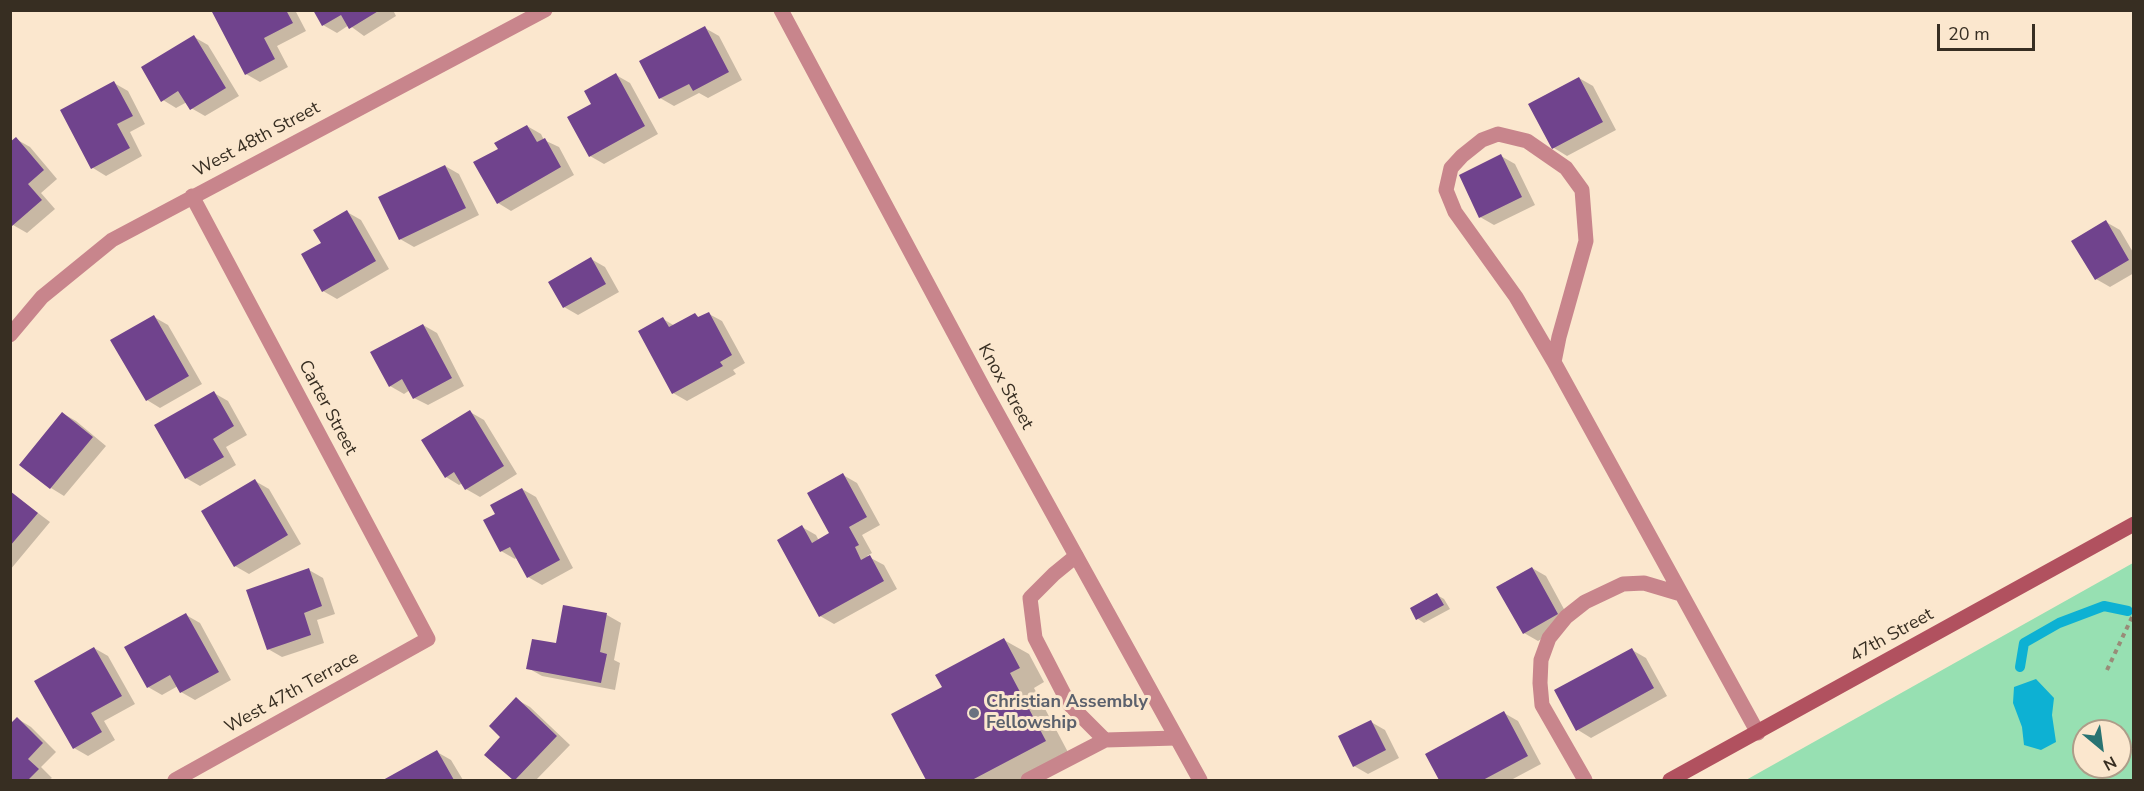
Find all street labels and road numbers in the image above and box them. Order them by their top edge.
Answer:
street label: West 48th Street [190,98,324,182]
street label: Knox Street [973,340,1037,434]
street label: Carter Street [293,357,361,459]
street label: 47th Street [1847,604,1937,668]
street label: West 47th Terrace [221,647,363,739]

